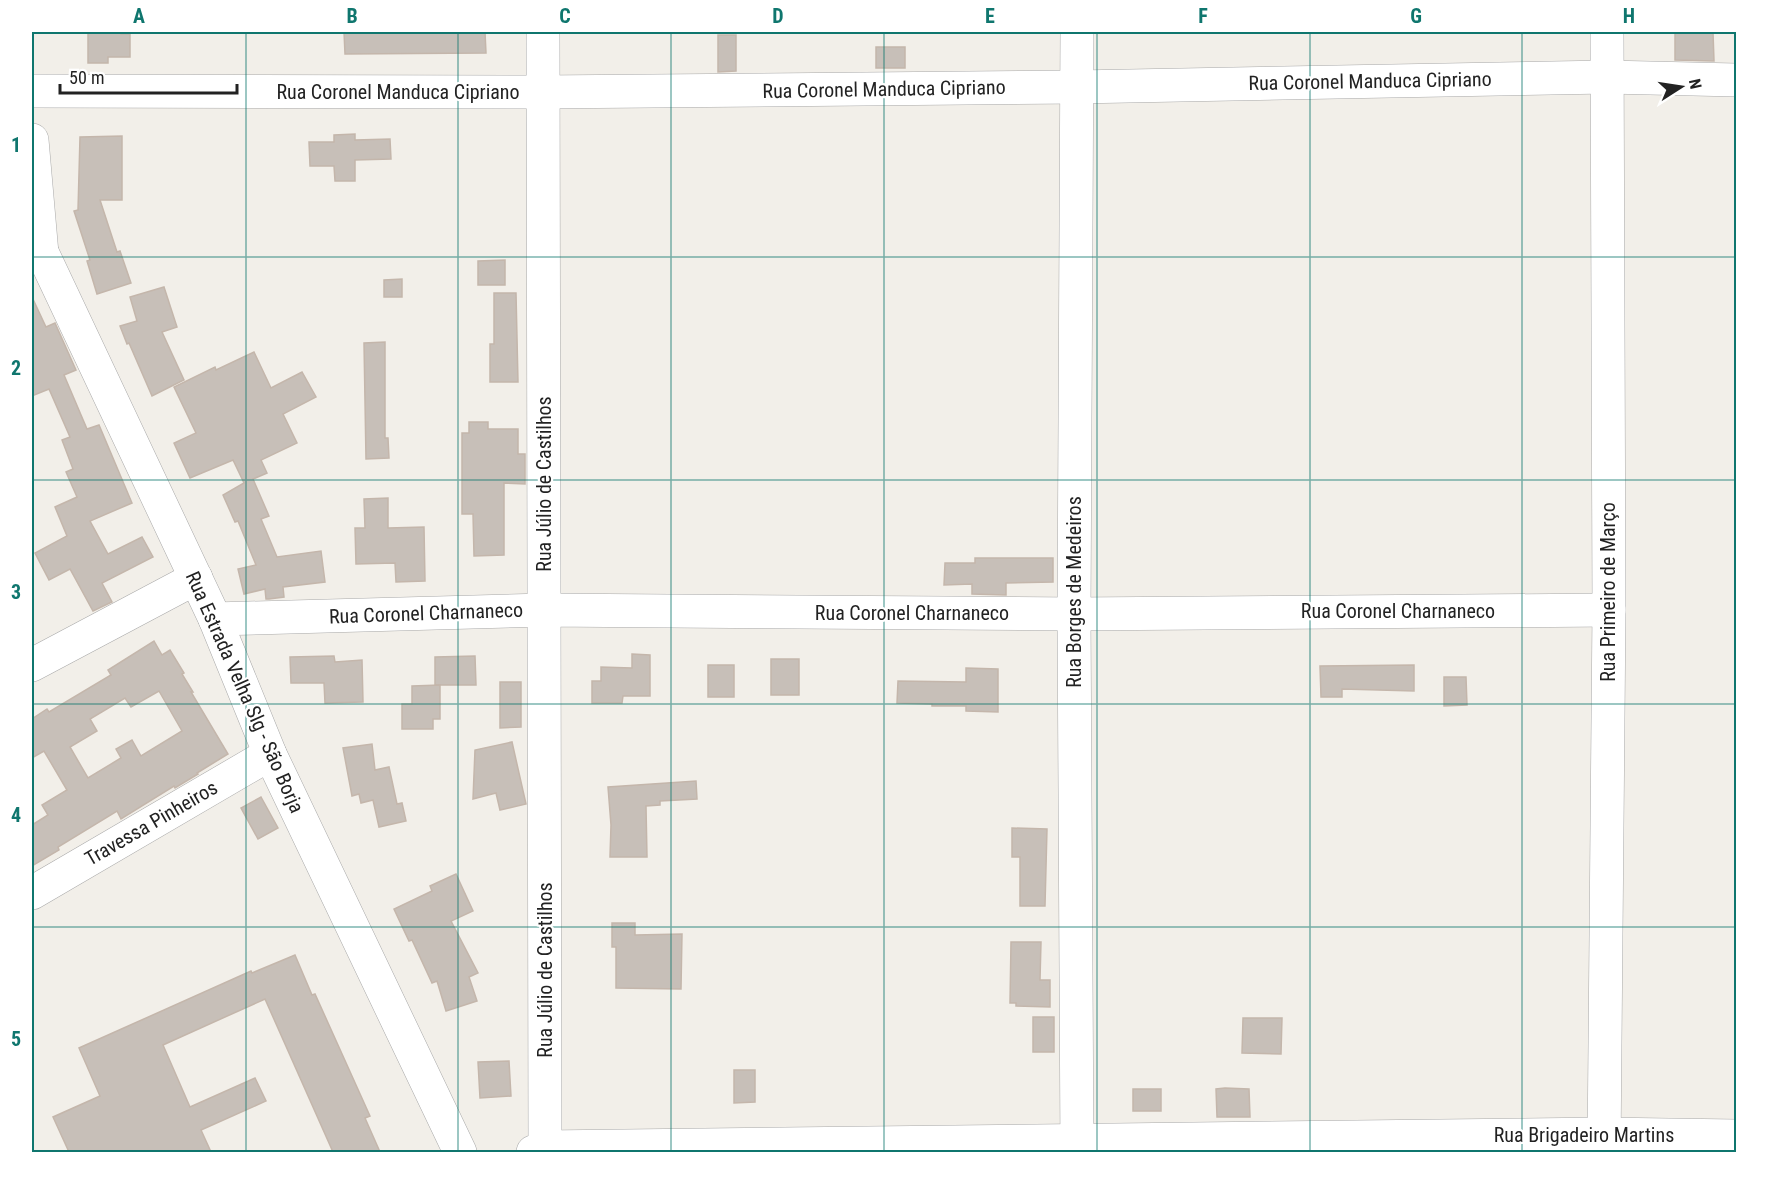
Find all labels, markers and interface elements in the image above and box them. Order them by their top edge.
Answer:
text: A [133,4,145,28]
text: B [346,4,358,28]
text: C [559,4,571,28]
text: D [772,4,784,28]
text: E [985,4,995,28]
text: F [1198,4,1208,28]
text: G [1410,4,1422,28]
text: H [1623,4,1635,28]
scale bar [60,57,237,95]
north arrow [1651,57,1711,117]
text: 50 m [69,67,104,88]
street label: Rua Coronel Manduca Cipriano [1248,67,1492,95]
street label: Rua Coronel Manduca Cipriano [762,75,1006,103]
text: N [1685,77,1705,91]
street label: Rua Coronel Manduca Cipriano [276,80,520,104]
text: 1 [11,133,21,157]
text: 2 [11,356,21,380]
street label: Rua Júlio de Castilhos [532,396,556,572]
street label: Rua Borges de Medeiros [1062,496,1086,688]
street label: Rua Primeiro de Março [1596,502,1620,682]
street label: Rua Estrada Velha Slg - São Borja [181,567,309,817]
text: 3 [11,580,21,604]
street label: Rua Coronel Charnaneco [328,598,524,628]
street label: Rua Coronel Charnaneco [1301,599,1495,623]
street label: Rua Coronel Charnaneco [815,601,1009,625]
street label: Travessa Pinheiros [80,775,222,871]
text: 4 [11,803,21,827]
street label: Rua Júlio de Castilhos [533,882,557,1058]
text: 5 [11,1027,21,1051]
street label: Rua Brigadeiro Martins [1494,1123,1674,1147]

